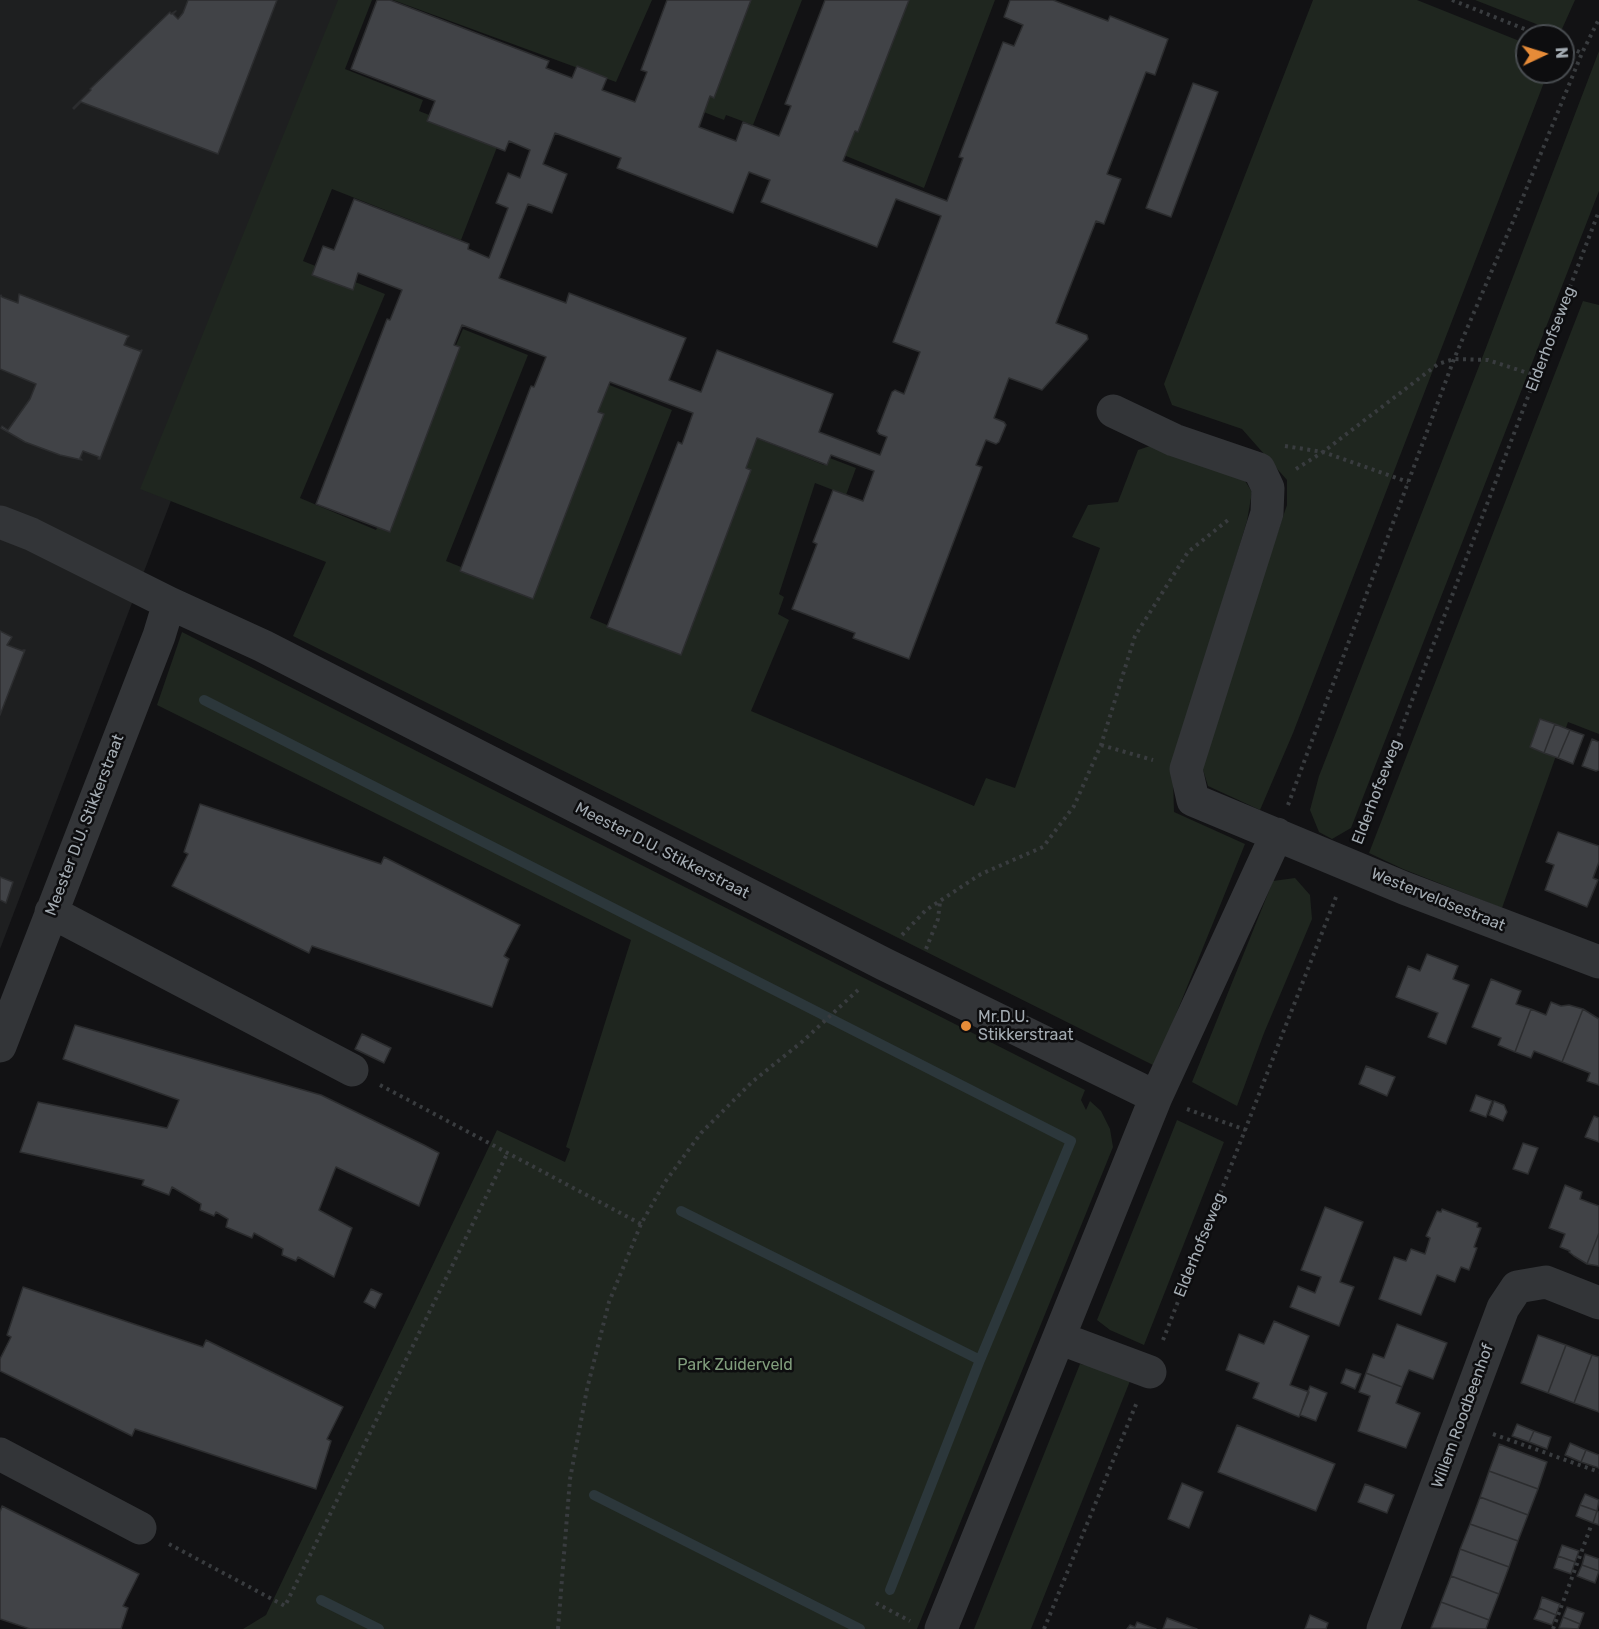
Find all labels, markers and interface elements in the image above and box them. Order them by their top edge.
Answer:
north arrow [1515,24,1575,84]
text: N [1552,46,1571,59]
street label: Elderhofseweg [1522,284,1580,394]
street label: Meester D.U. Stikkerstraat [41,732,129,918]
street label: Elderhofseweg [1348,737,1406,847]
street label: Meester D.U. Stikkerstraat [572,799,752,903]
street label: Westerveldsestraat [1368,864,1508,936]
place label: Mr.D.U. Stikkerstraat [978,1007,1073,1045]
marker: Mr.D.U. Stikkerstraat [959,1019,973,1033]
street label: Elderhofseweg [1170,1190,1230,1300]
street label: Willem Roodbeenhof [1428,1341,1498,1491]
park label: Park Zuiderveld [677,1355,793,1375]

